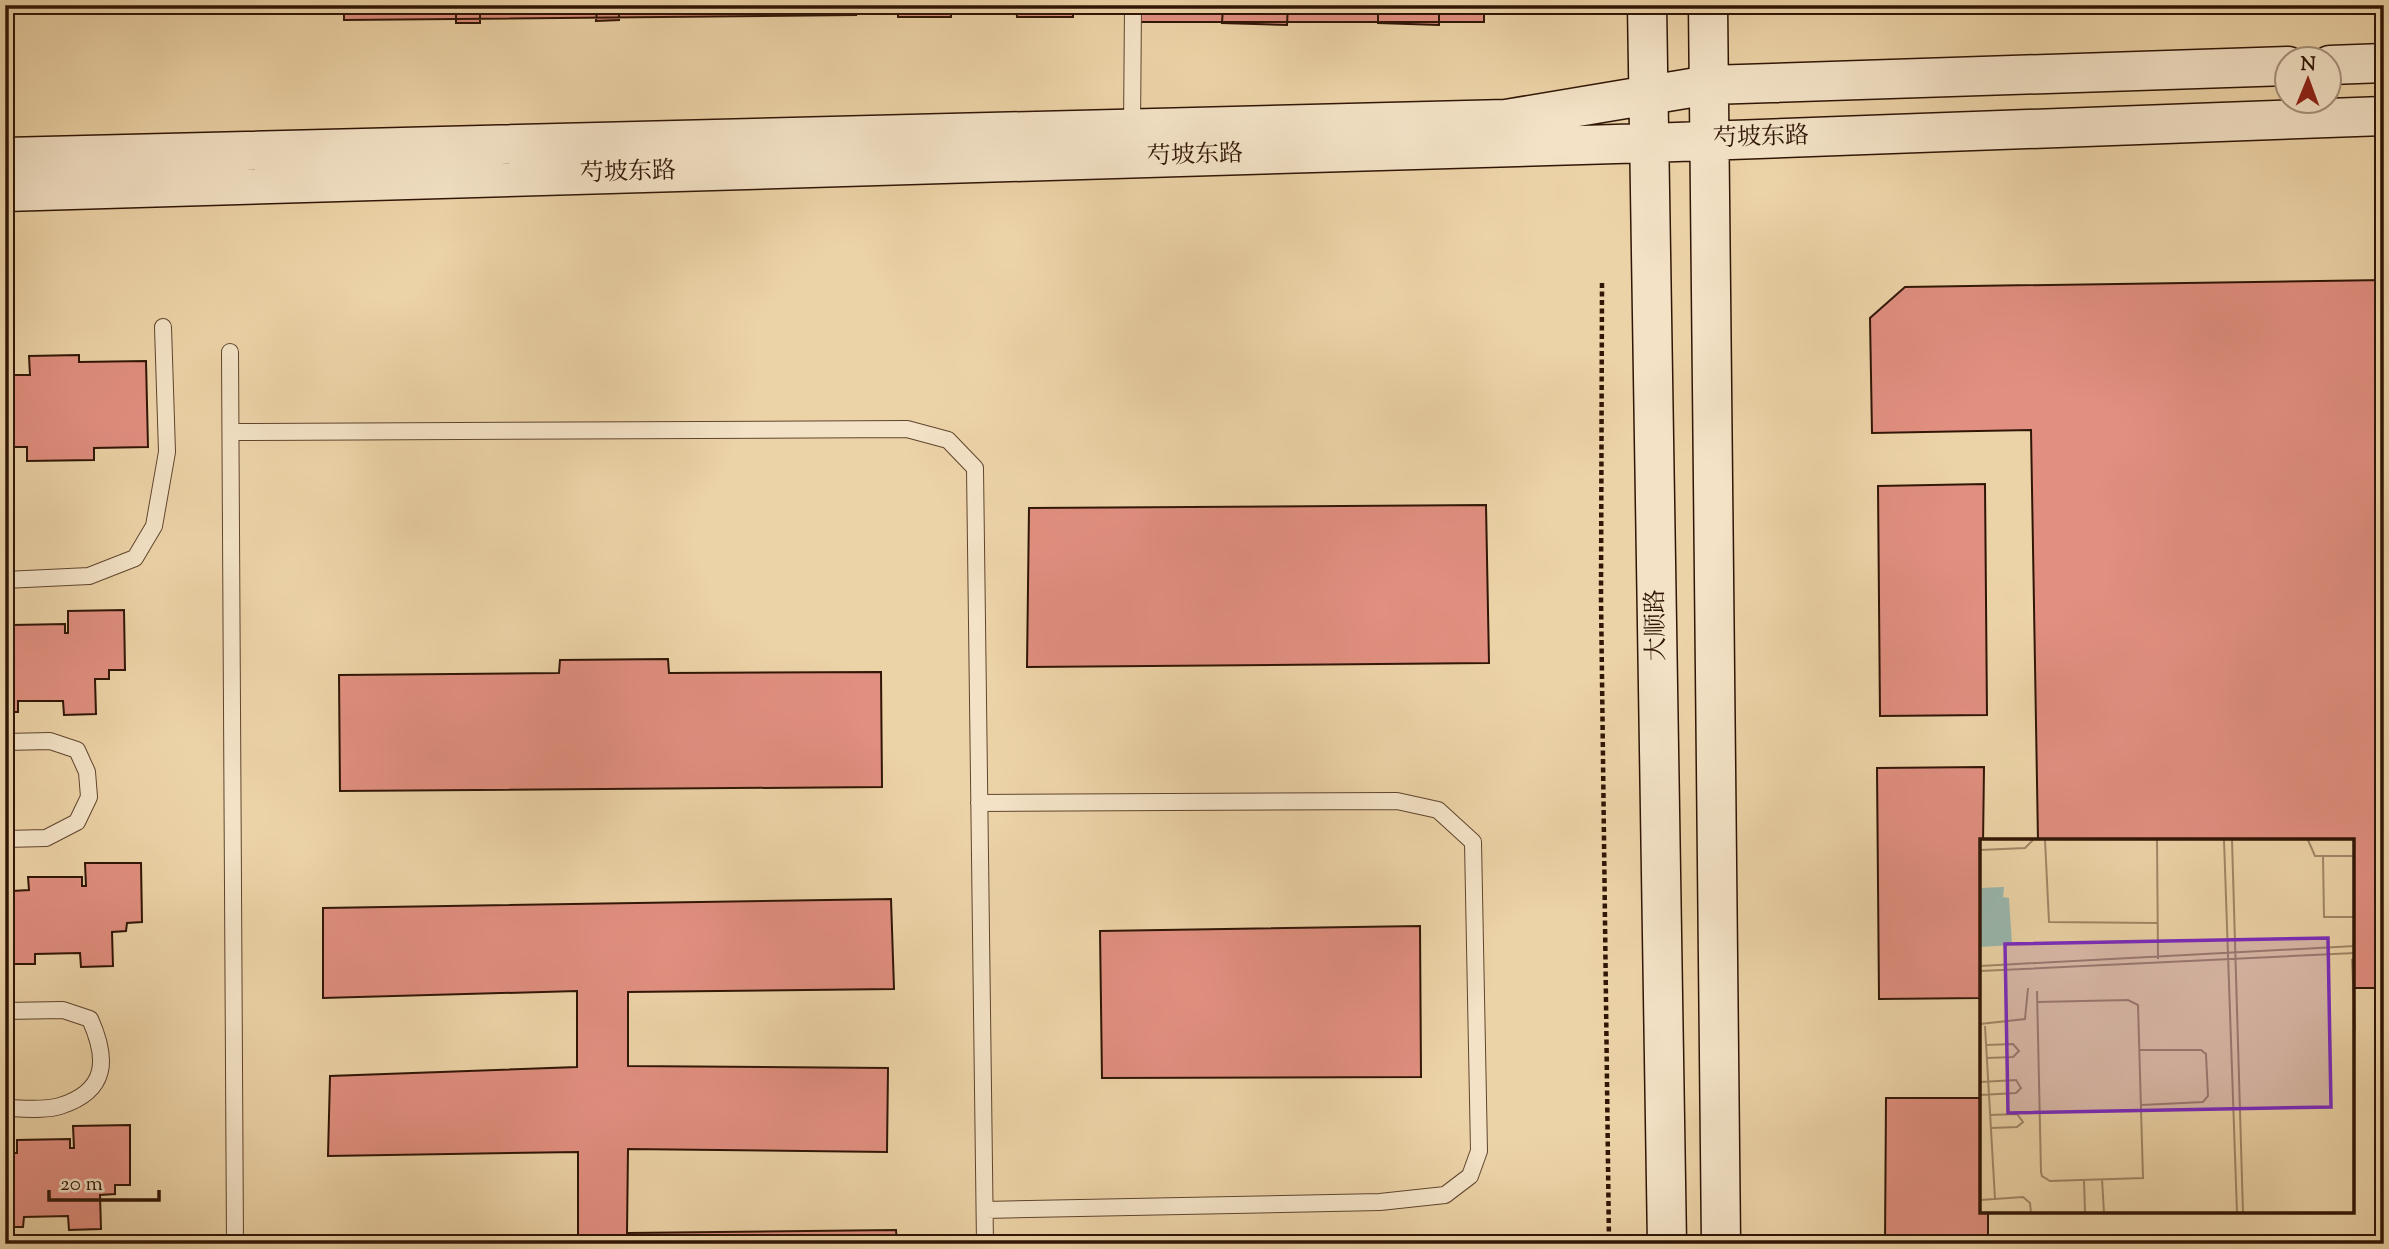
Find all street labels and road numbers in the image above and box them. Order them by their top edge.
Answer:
street label: 芍坡东路 [1712,119,1810,157]
street label: 芍坡东路 [1146,137,1244,175]
street label: 芍坡东路 [579,154,677,192]
street label: 大顺路 [1639,589,1675,661]

